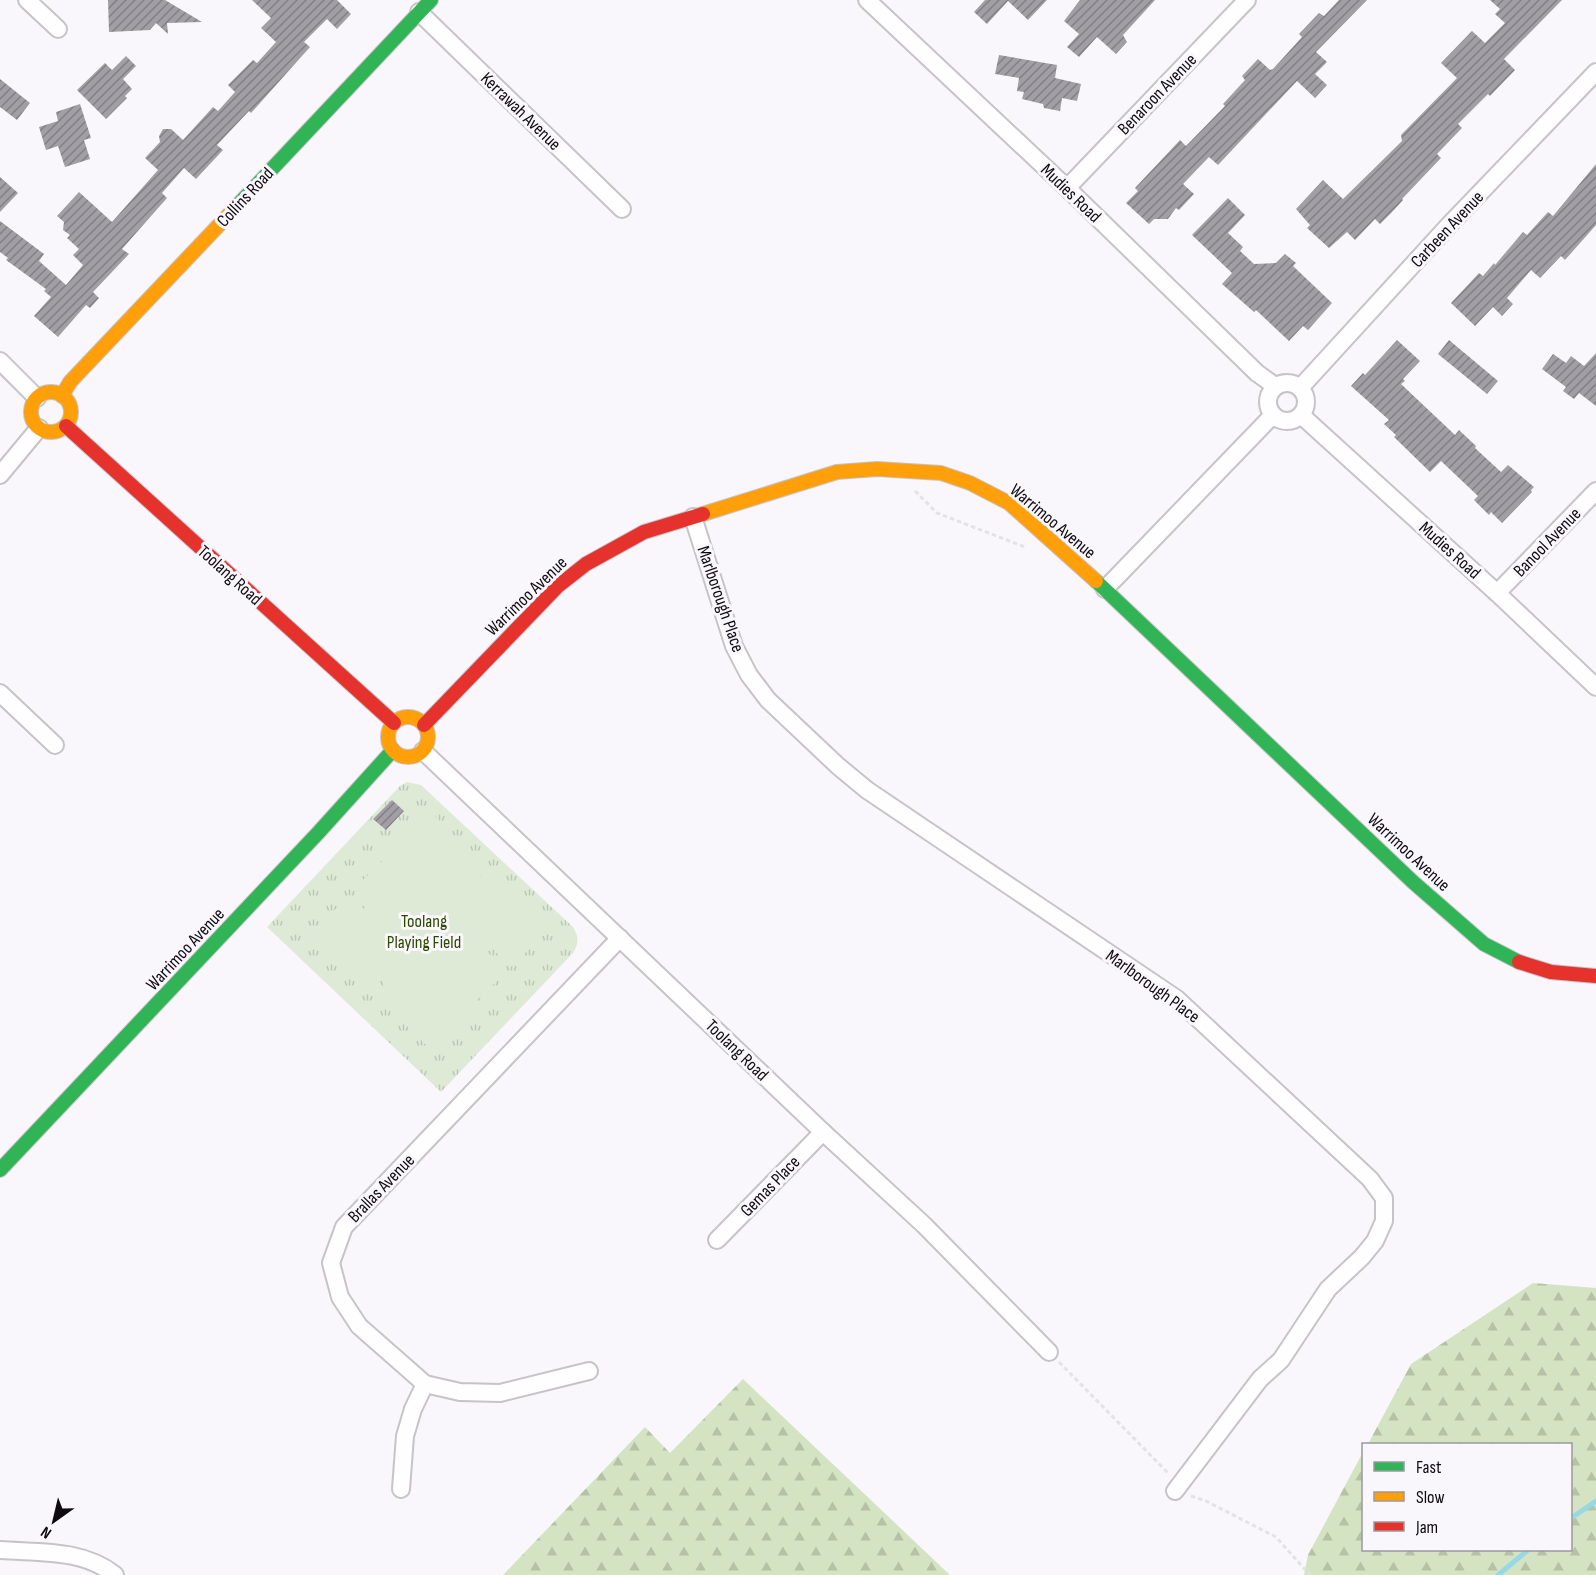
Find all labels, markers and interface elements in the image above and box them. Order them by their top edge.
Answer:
street label: Benaroon Avenue [1114,50,1201,139]
street label: Kerrawah Avenue [476,68,565,155]
street label: Mudies Road [1036,160,1105,227]
street label: Collins Road [213,163,278,231]
street label: Carbeen Avenue [1407,187,1488,272]
street label: Warrimoo Avenue [1006,480,1100,563]
street label: Banool Avenue [1509,503,1585,581]
street label: Mudies Road [1415,517,1485,583]
street label: Toolang Road [193,541,266,610]
street label: Marlborough Place [693,543,749,655]
street label: Warrimoo Avenue [481,552,571,640]
street label: Warrimoo Avenue [1363,809,1454,896]
street label: Warrimoo Avenue [142,904,229,995]
park label: Toolang Playing Field [387,911,461,953]
street label: Marlborough Place [1102,945,1204,1028]
street label: Toolang Road [701,1015,772,1085]
street label: Brallas Avenue [344,1150,419,1227]
street label: Gemas Place [736,1152,804,1221]
legend [1362,1443,1572,1551]
text: Fast [1416,1457,1442,1478]
text: Slow [1416,1487,1445,1508]
north arrow [24,1491,84,1551]
text: Jam [1415,1517,1438,1538]
text: N [38,1522,55,1542]

